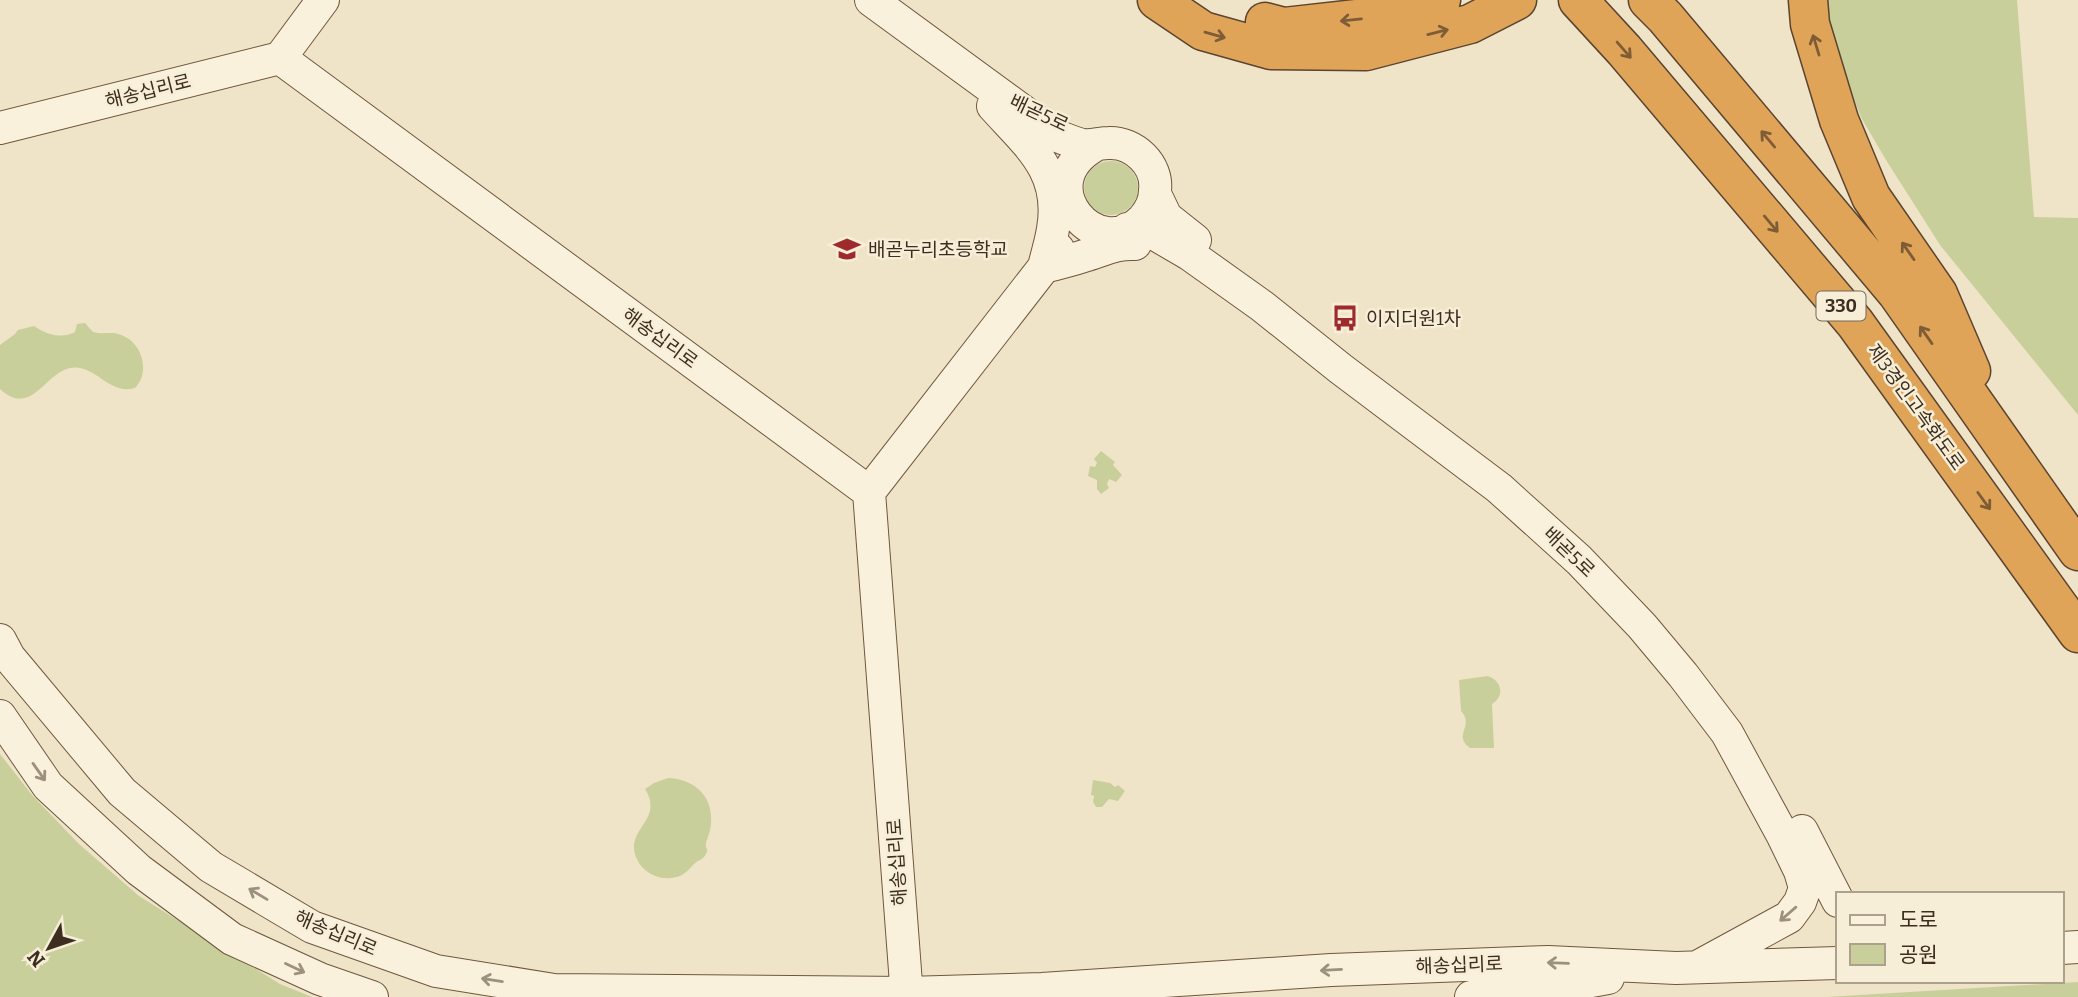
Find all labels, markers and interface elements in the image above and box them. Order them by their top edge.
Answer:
one-way arrow [1340,14,1363,27]
one-way arrow [1426,25,1449,38]
one-way arrow [1204,29,1226,42]
one-way arrow [1809,34,1822,56]
one-way arrow [1616,41,1632,59]
street label: 해송십리로 [103,69,193,113]
street label: 배곧5로 [1006,89,1072,137]
one-way arrow [1760,131,1776,149]
one-way arrow [1763,215,1779,233]
school or university icon: 배곧누리초등학교 [832,234,862,264]
place label: 배곧누리초등학교 [868,238,1008,261]
one-way arrow [1901,242,1915,261]
road number: 330 [1816,292,1866,320]
street label: 해송십리로 [618,303,702,373]
bus stop icon: 이지더원1차 [1330,303,1360,333]
place label: 이지더원1차 [1366,307,1461,330]
one-way arrow [1919,326,1933,345]
street label: 제3경인고속화도로 [1862,339,1970,475]
one-way arrow [1977,491,1991,510]
street label: 배곧5로 [1538,522,1600,582]
one-way arrow [32,762,46,781]
street label: 해송십리로 [882,818,912,906]
one-way arrow [248,887,268,901]
legend [1836,892,2064,983]
street label: 해송십리로 [291,905,381,961]
one-way arrow [1779,906,1797,922]
text: 도로 [1899,907,1938,933]
north arrow [14,913,84,983]
text: 공원 [1899,942,1938,968]
text: N [23,945,50,972]
street label: 해송십리로 [1415,952,1503,978]
one-way arrow [1547,956,1570,969]
one-way arrow [284,962,305,975]
one-way arrow [1320,964,1343,977]
one-way arrow [482,973,504,986]

